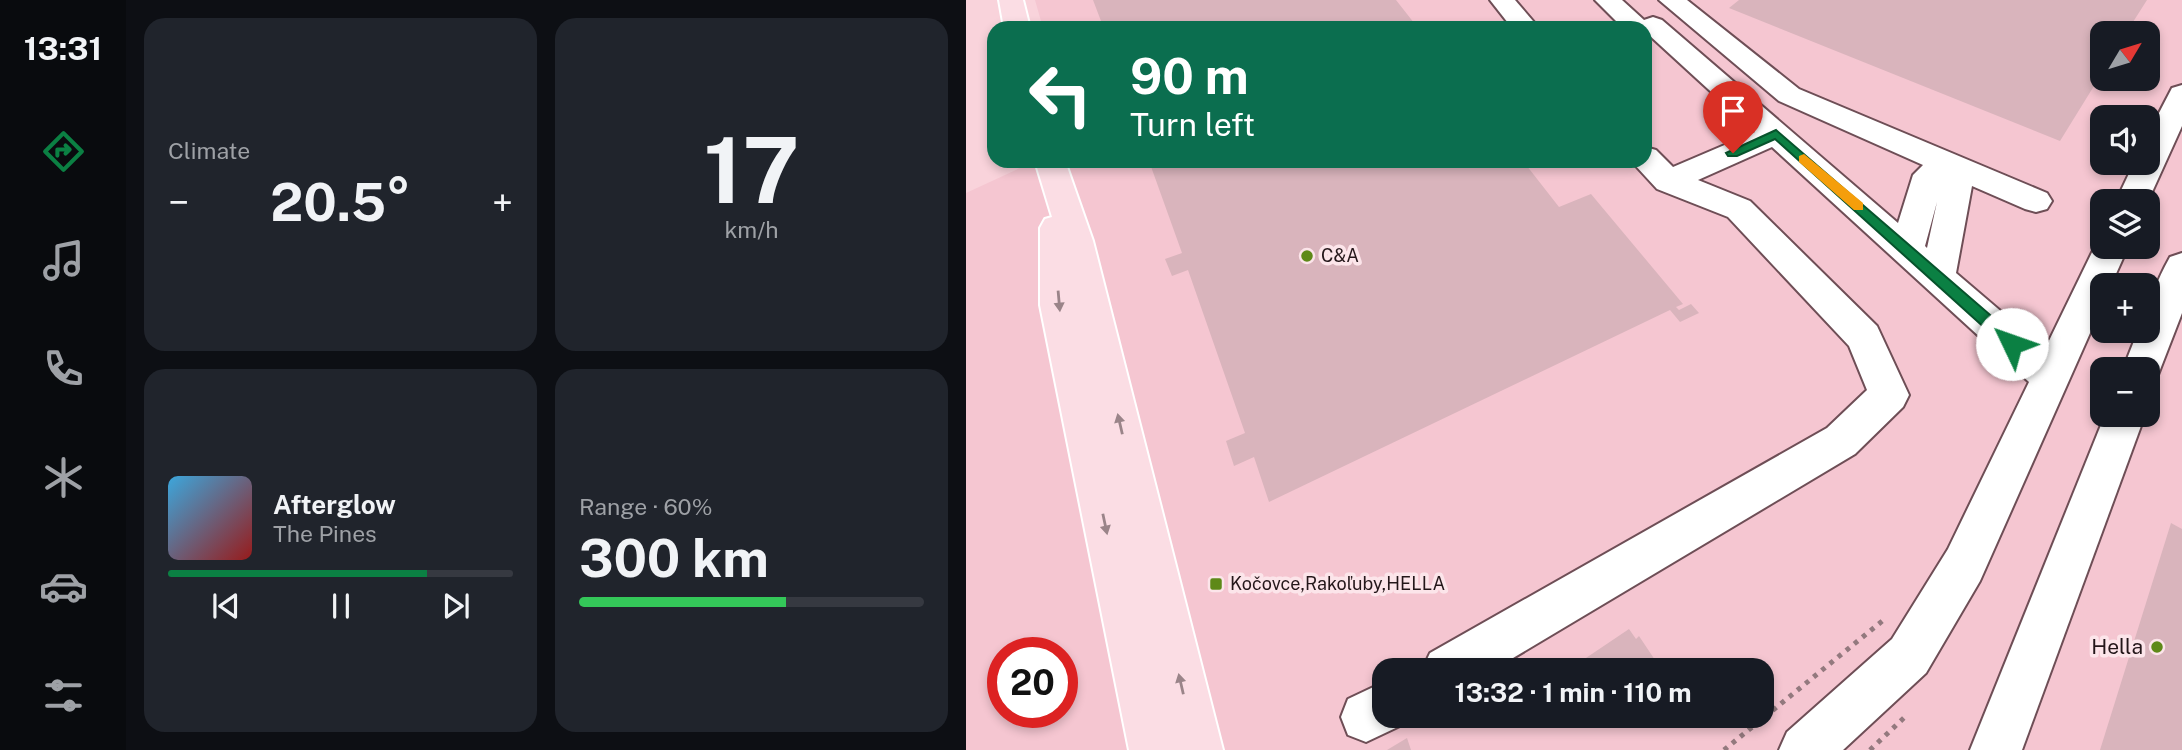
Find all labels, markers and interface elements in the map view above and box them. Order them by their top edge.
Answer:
north arrow [2090,21,2160,91]
map controls [2090,21,2160,427]
text: 13:31 [24,30,102,67]
text: 90 m [1130,47,1249,105]
icon: left [1015,49,1106,140]
pin [1703,81,1763,153]
icon: arrive [1714,92,1752,130]
button: sound [2090,105,2160,175]
text: Turn left [1130,106,1255,143]
text: 17 [704,117,799,223]
icon: directions [39,127,88,176]
text: Climate [168,137,250,164]
text: 20.5° [270,172,411,233]
text: − [168,180,189,225]
text: + [492,180,513,225]
button: layers [2090,189,2160,259]
text: km/h [724,216,779,243]
icon: music [39,236,88,285]
place label: C&A [1321,245,1359,266]
marker: C&A [1299,248,1315,264]
button: + [2090,273,2160,343]
one-way arrow [1054,290,1065,312]
position arrow [1975,307,2049,381]
icon: phone [39,344,88,393]
button: − [2090,357,2160,427]
one-way arrow [1114,413,1125,435]
icon: climate [39,453,88,502]
text: Afterglow [273,489,396,520]
text: Range · 60% [579,493,712,520]
one-way arrow [1100,513,1111,535]
text: The Pines [273,520,377,547]
text: 300 km [579,528,769,589]
icon: car [39,562,88,611]
place label: Kočovce,Rakoľuby,HELLA [1230,573,1445,594]
marker: Kočovce,Rakoľuby,HELLA [1208,576,1224,592]
icon: previous [207,587,245,625]
icon: pause [322,587,360,625]
icon: next [437,587,475,625]
place label: Hella [2091,634,2143,659]
speed limit sign: 20 [987,637,1078,728]
marker: Hella [2149,639,2165,655]
icon: filters [39,671,88,720]
one-way arrow [1176,673,1187,695]
text: 13:32 · 1 min · 110 m [1455,677,1691,708]

